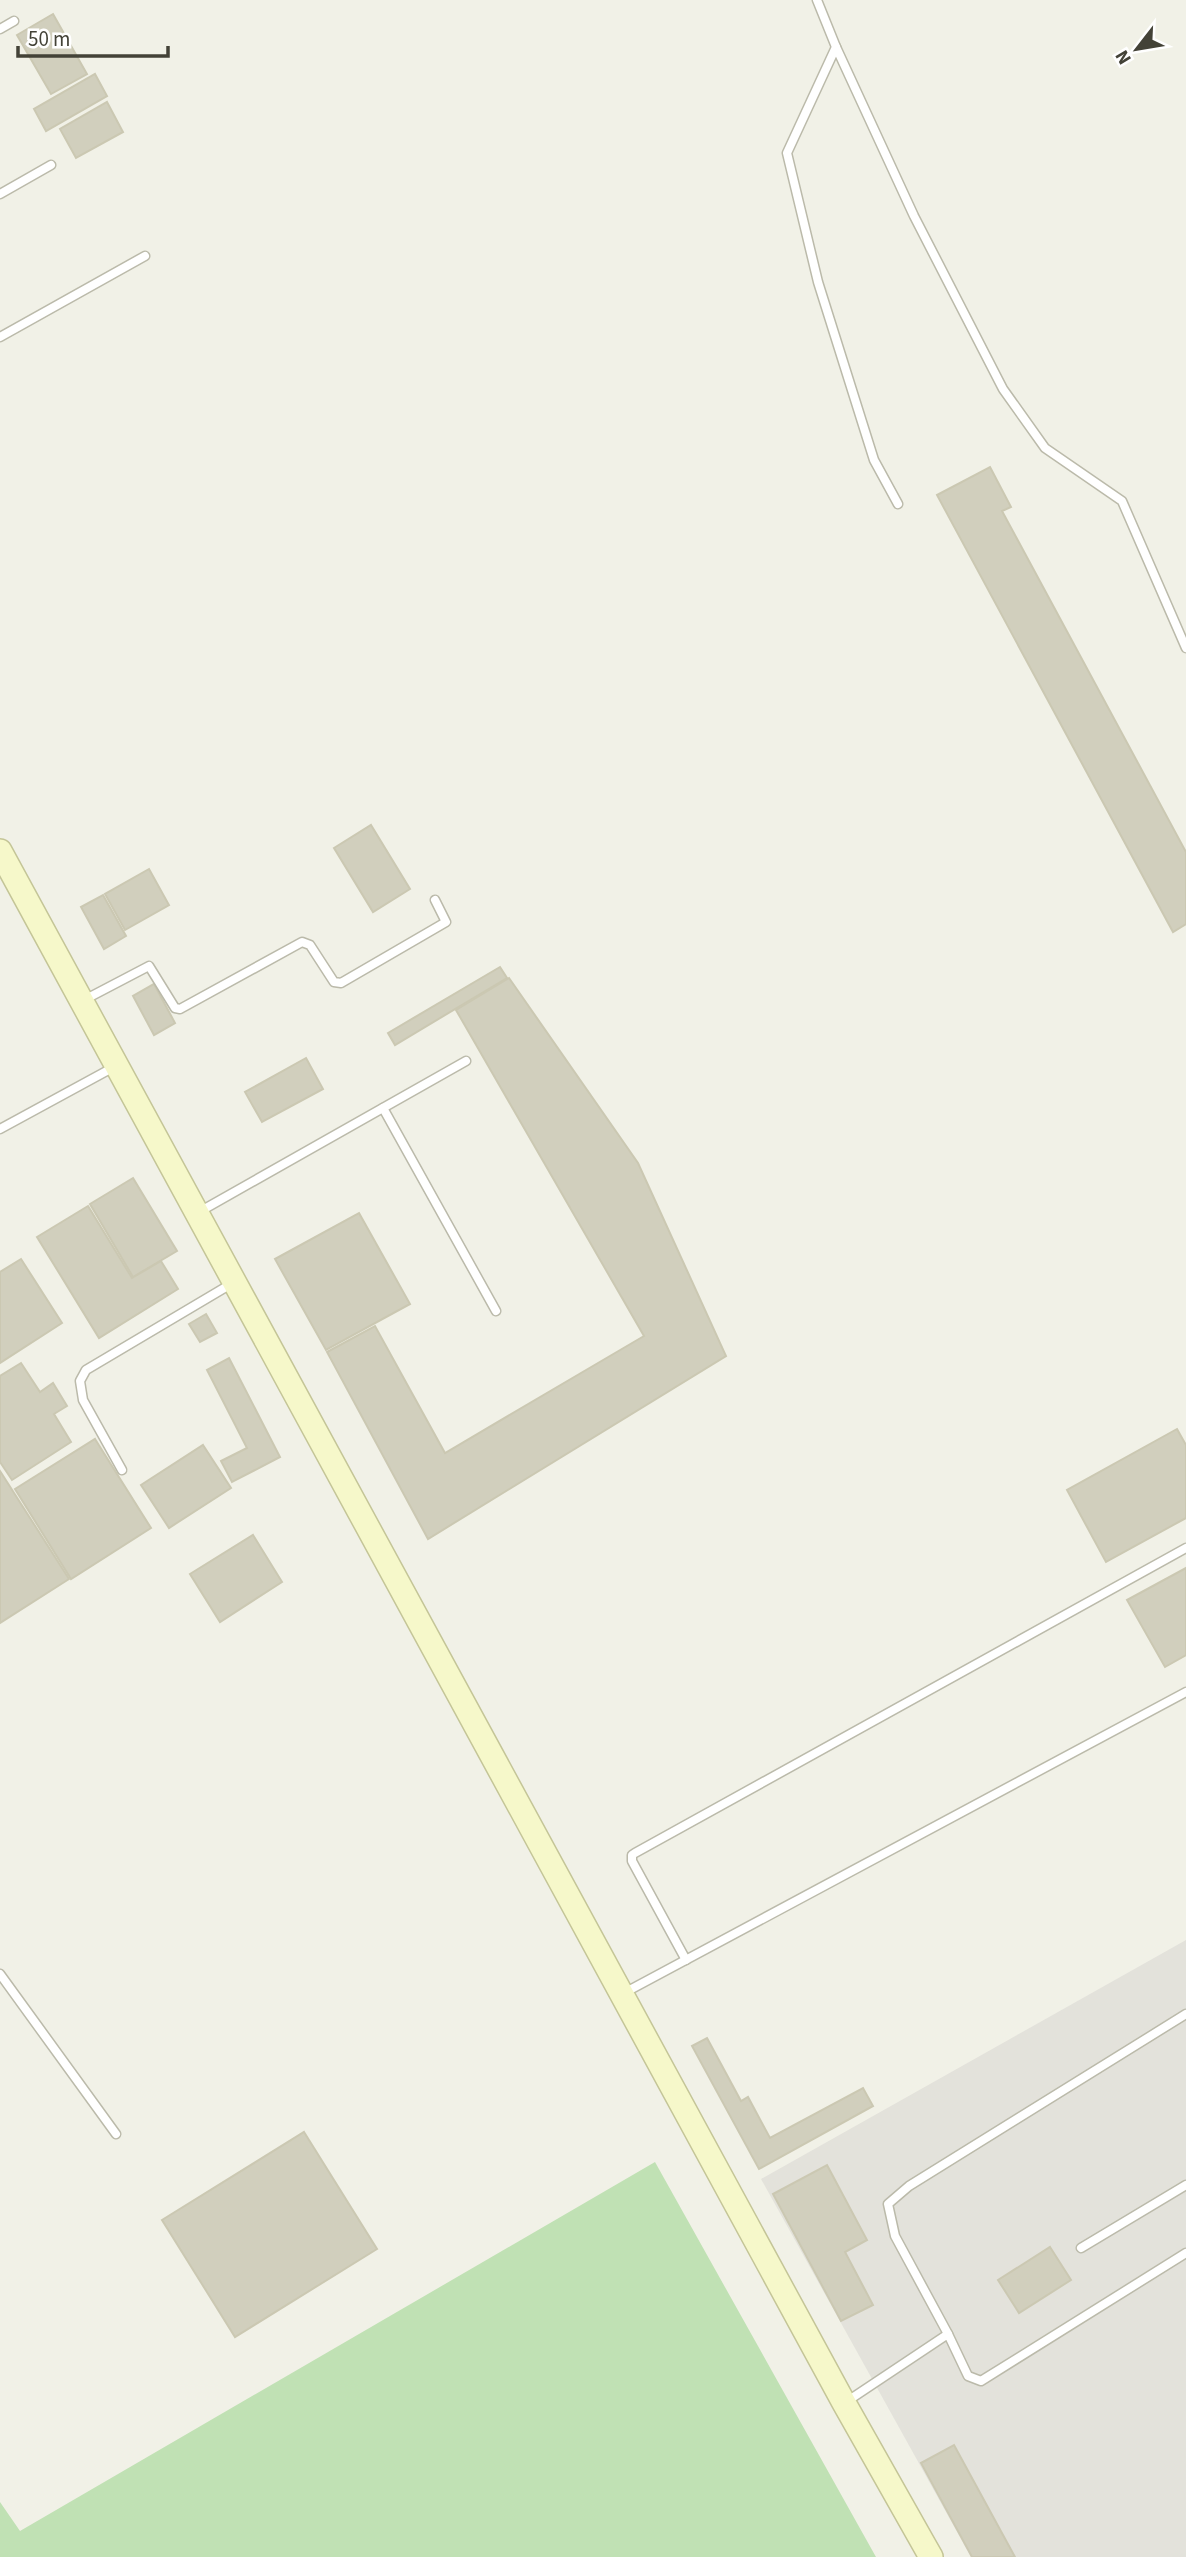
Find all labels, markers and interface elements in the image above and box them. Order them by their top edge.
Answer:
scale bar [18,14,168,58]
north arrow [1102,14,1172,84]
text: 50 m [28,24,70,54]
text: N [1109,45,1139,69]

